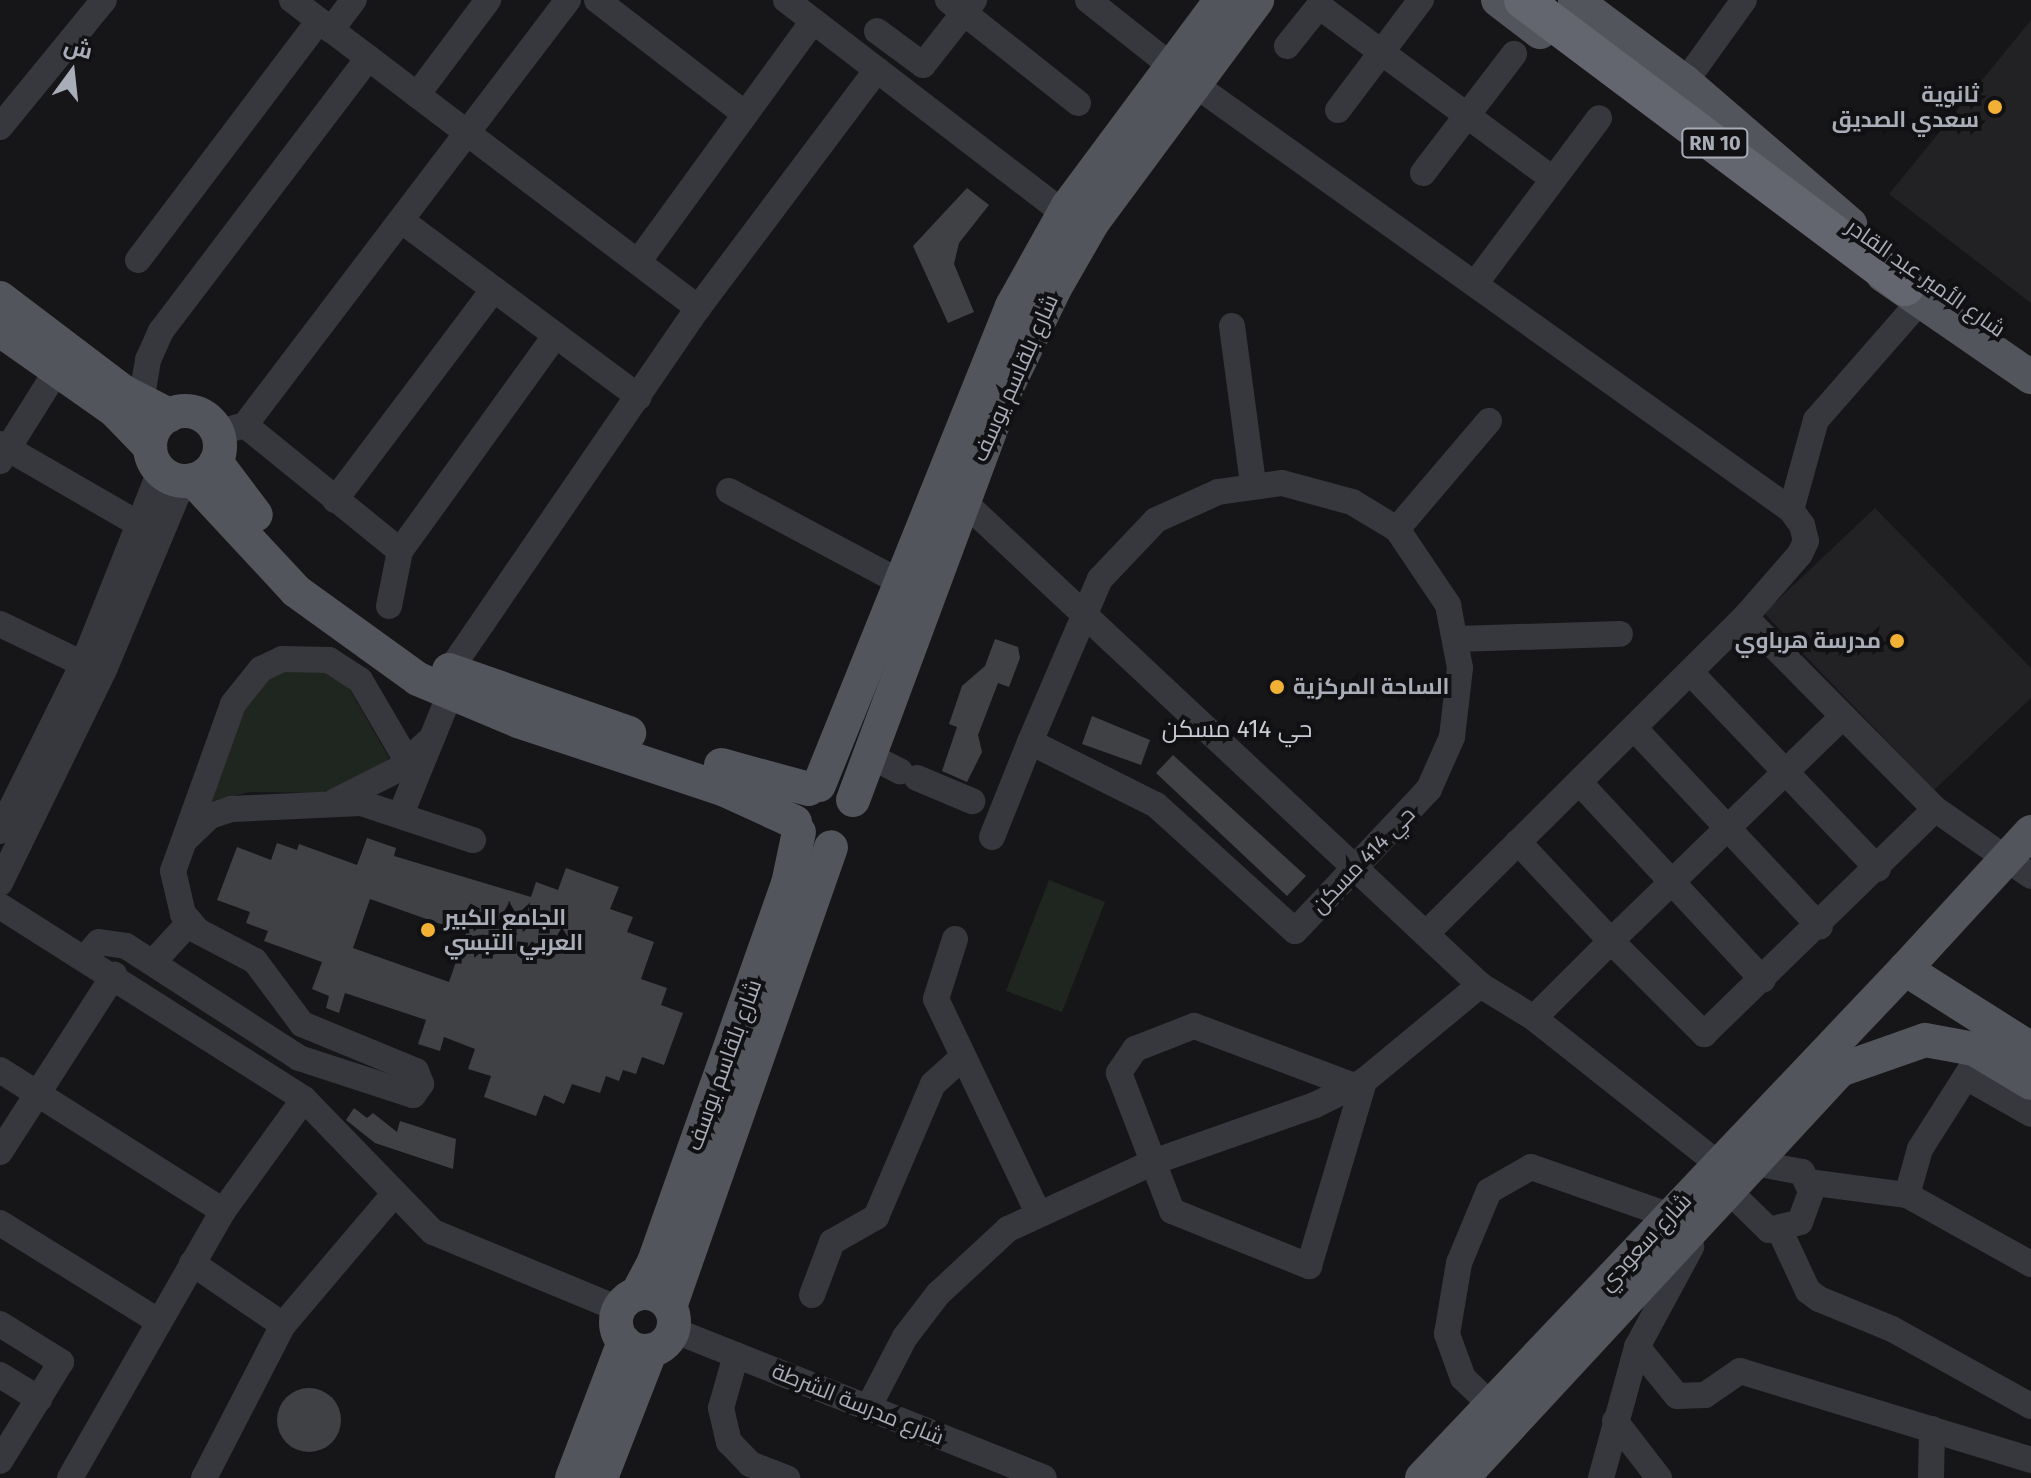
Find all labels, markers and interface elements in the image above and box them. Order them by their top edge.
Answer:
north arrow [32,32,112,112]
text: ش [61,32,95,65]
place label: ثانوية سعدي الصديق [1832,81,1979,132]
marker: ثانوية سعدي الصديق [1986,98,2004,116]
road number: RN 10 [1681,127,1749,159]
street label: شارع الأمير عبد القادر [1842,213,2010,343]
street label: شارع بلقاسم يوسف [966,290,1064,466]
place label: مدرسة هرباوي [1735,628,1881,654]
marker: مدرسة هرباوي [1888,632,1906,650]
place label: الساحة المركزية [1293,674,1449,700]
marker: الساحة المركزية [1268,678,1286,696]
district label: حي 414 مسكن [1162,716,1312,744]
street label: حي 414 مسكن [1306,801,1420,919]
place label: الجامع الكبير العربي التبسي [444,904,583,956]
marker: الجامع الكبير العربي التبسي [419,921,437,939]
street label: شارع بلقاسم يوسف [681,976,767,1154]
street label: شارع سعودي [1593,1188,1697,1296]
street label: شارع مدرسة الشرطة [768,1357,948,1451]

